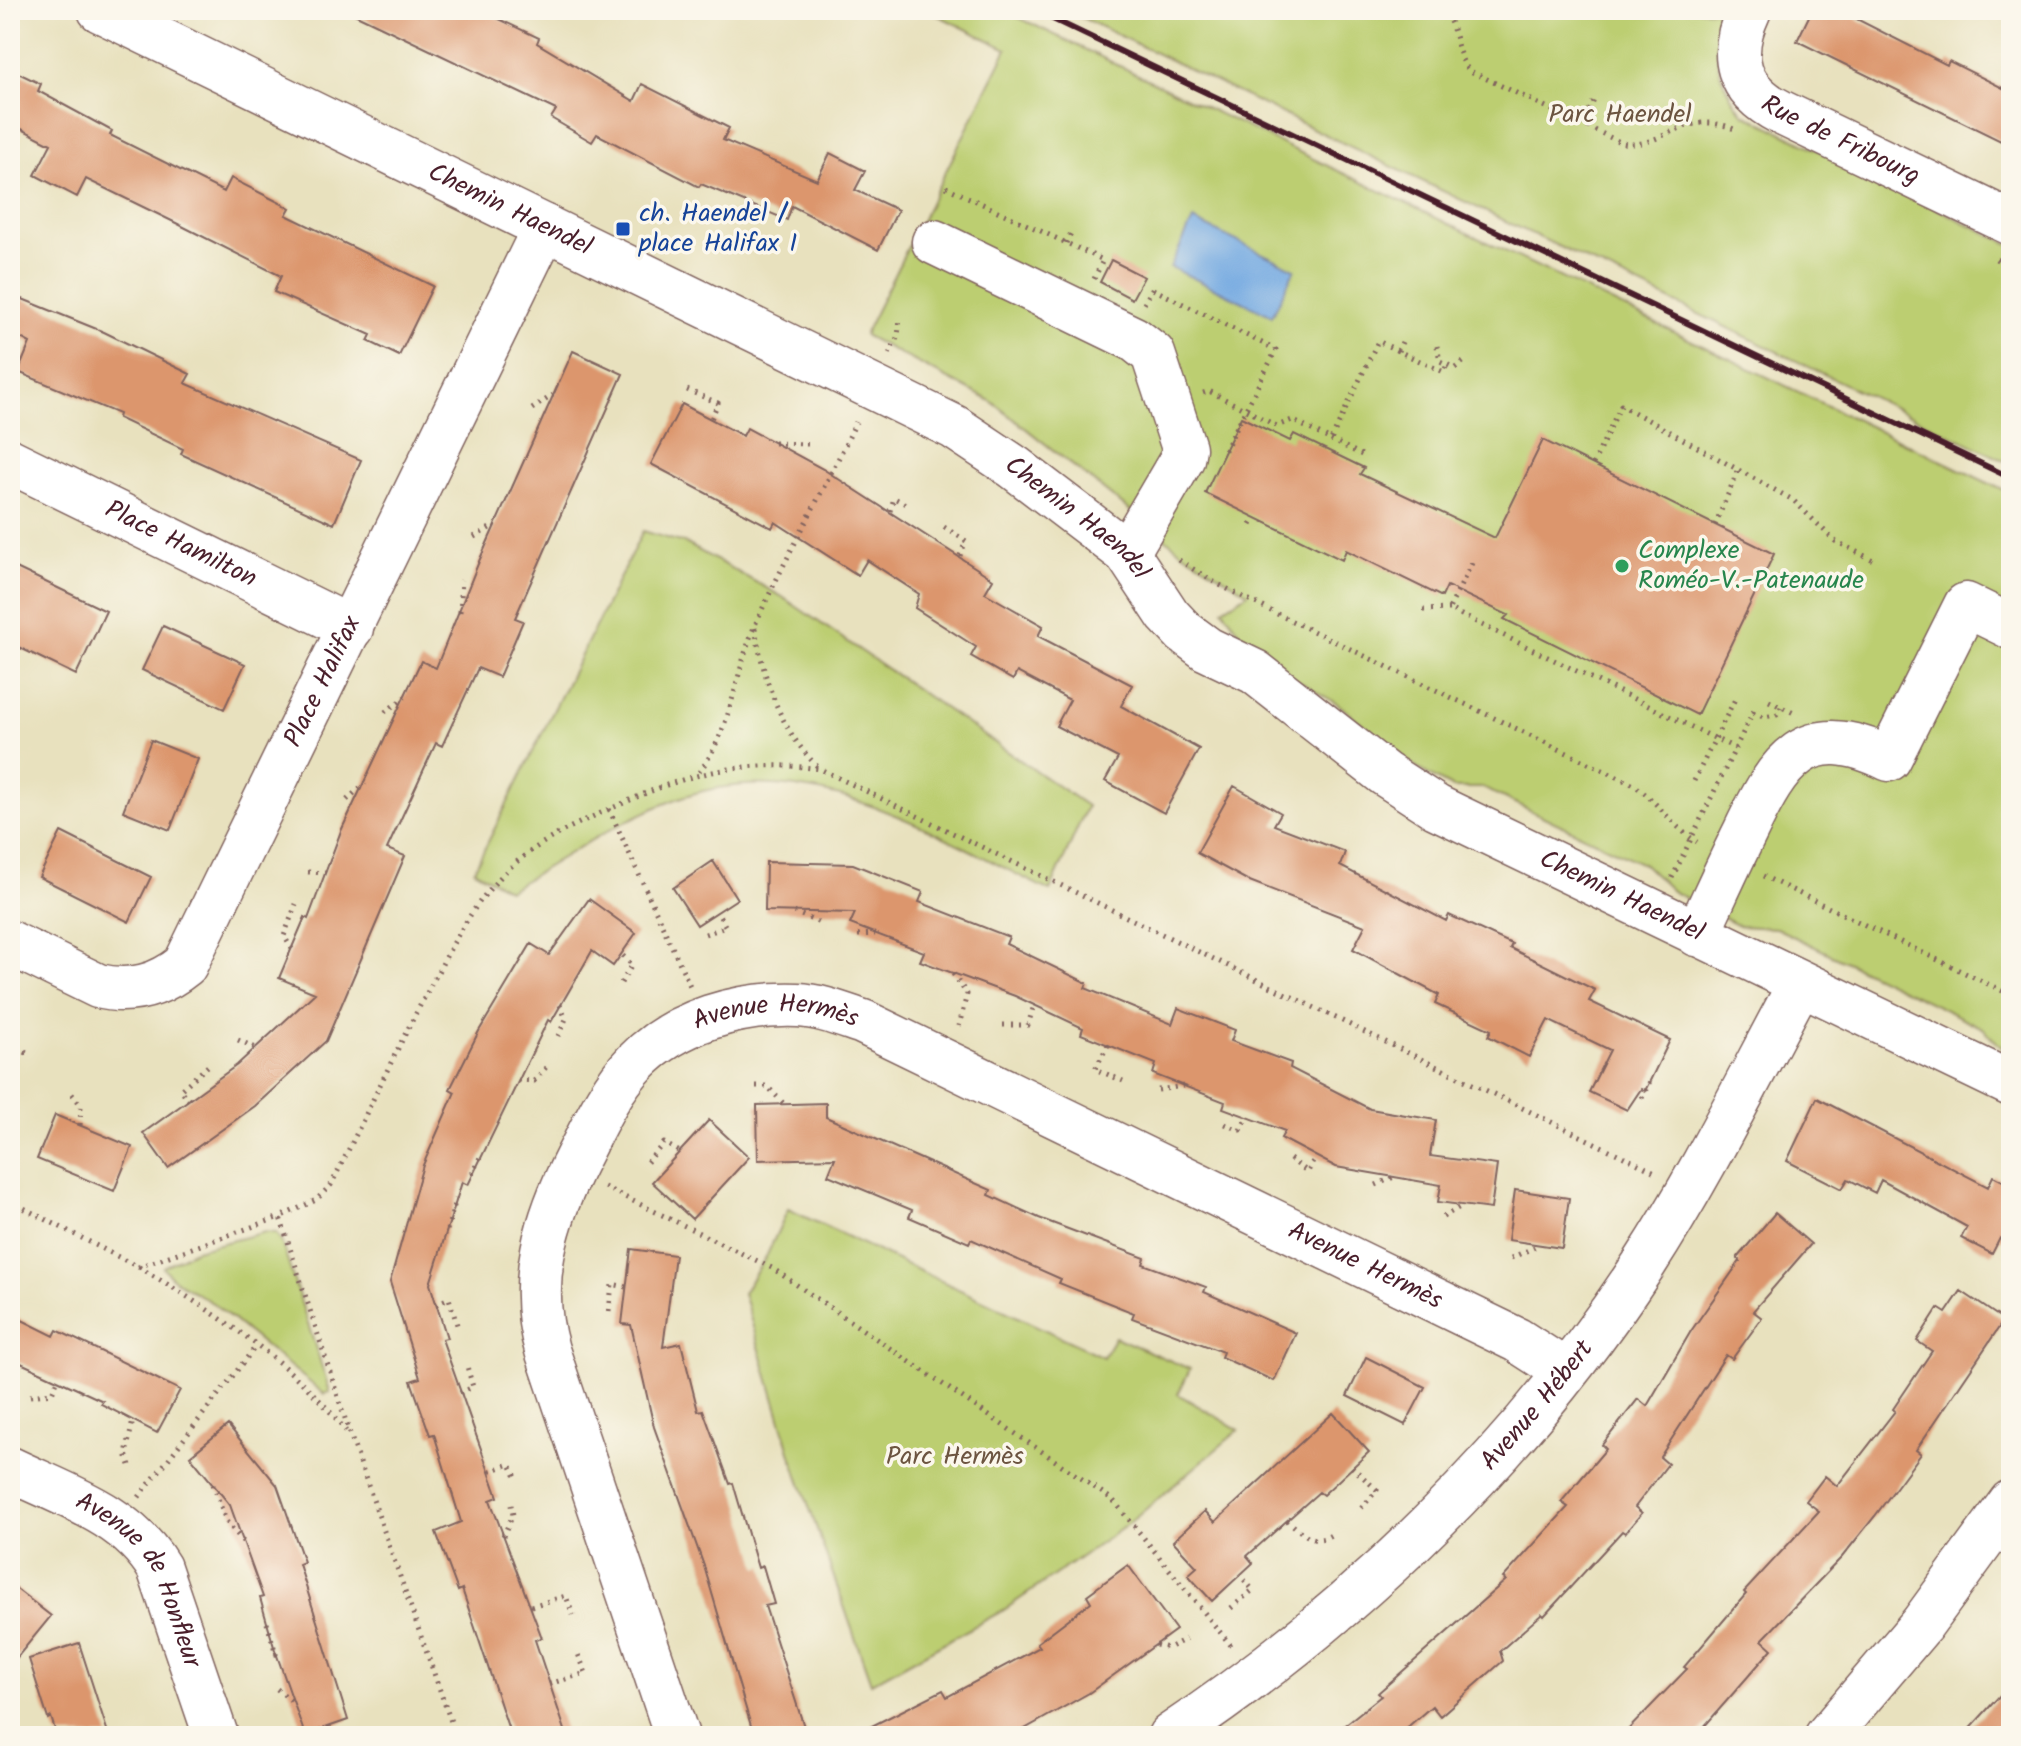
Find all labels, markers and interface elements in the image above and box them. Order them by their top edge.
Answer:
street label: Rue de Fribourg [1752,84,1927,197]
park label: Parc Haendel [1548,94,1692,136]
street label: Chemin Haendel [420,152,599,268]
place label: ch. Haendel / place Halifax I [638,193,797,265]
marker: ch. Haendel / place Halifax I [614,220,632,238]
street label: Chemin Haendel [996,445,1160,589]
street label: Place Hamilton [97,489,264,600]
place label: Complexe Roméo-V.-Patenaude [1638,530,1864,602]
marker: Complexe Roméo-V.-Patenaude [1613,557,1631,575]
street label: Place Halifax [273,608,373,755]
street label: Chemin Haendel [1532,839,1711,954]
street label: Avenue Hermès [687,984,864,1043]
street label: Avenue Hermès [1280,1211,1450,1322]
street label: Avenue Hébert [1470,1330,1605,1481]
park label: Parc Hermès [886,1436,1024,1478]
street label: Avenue de Honfleur [68,1481,213,1675]

